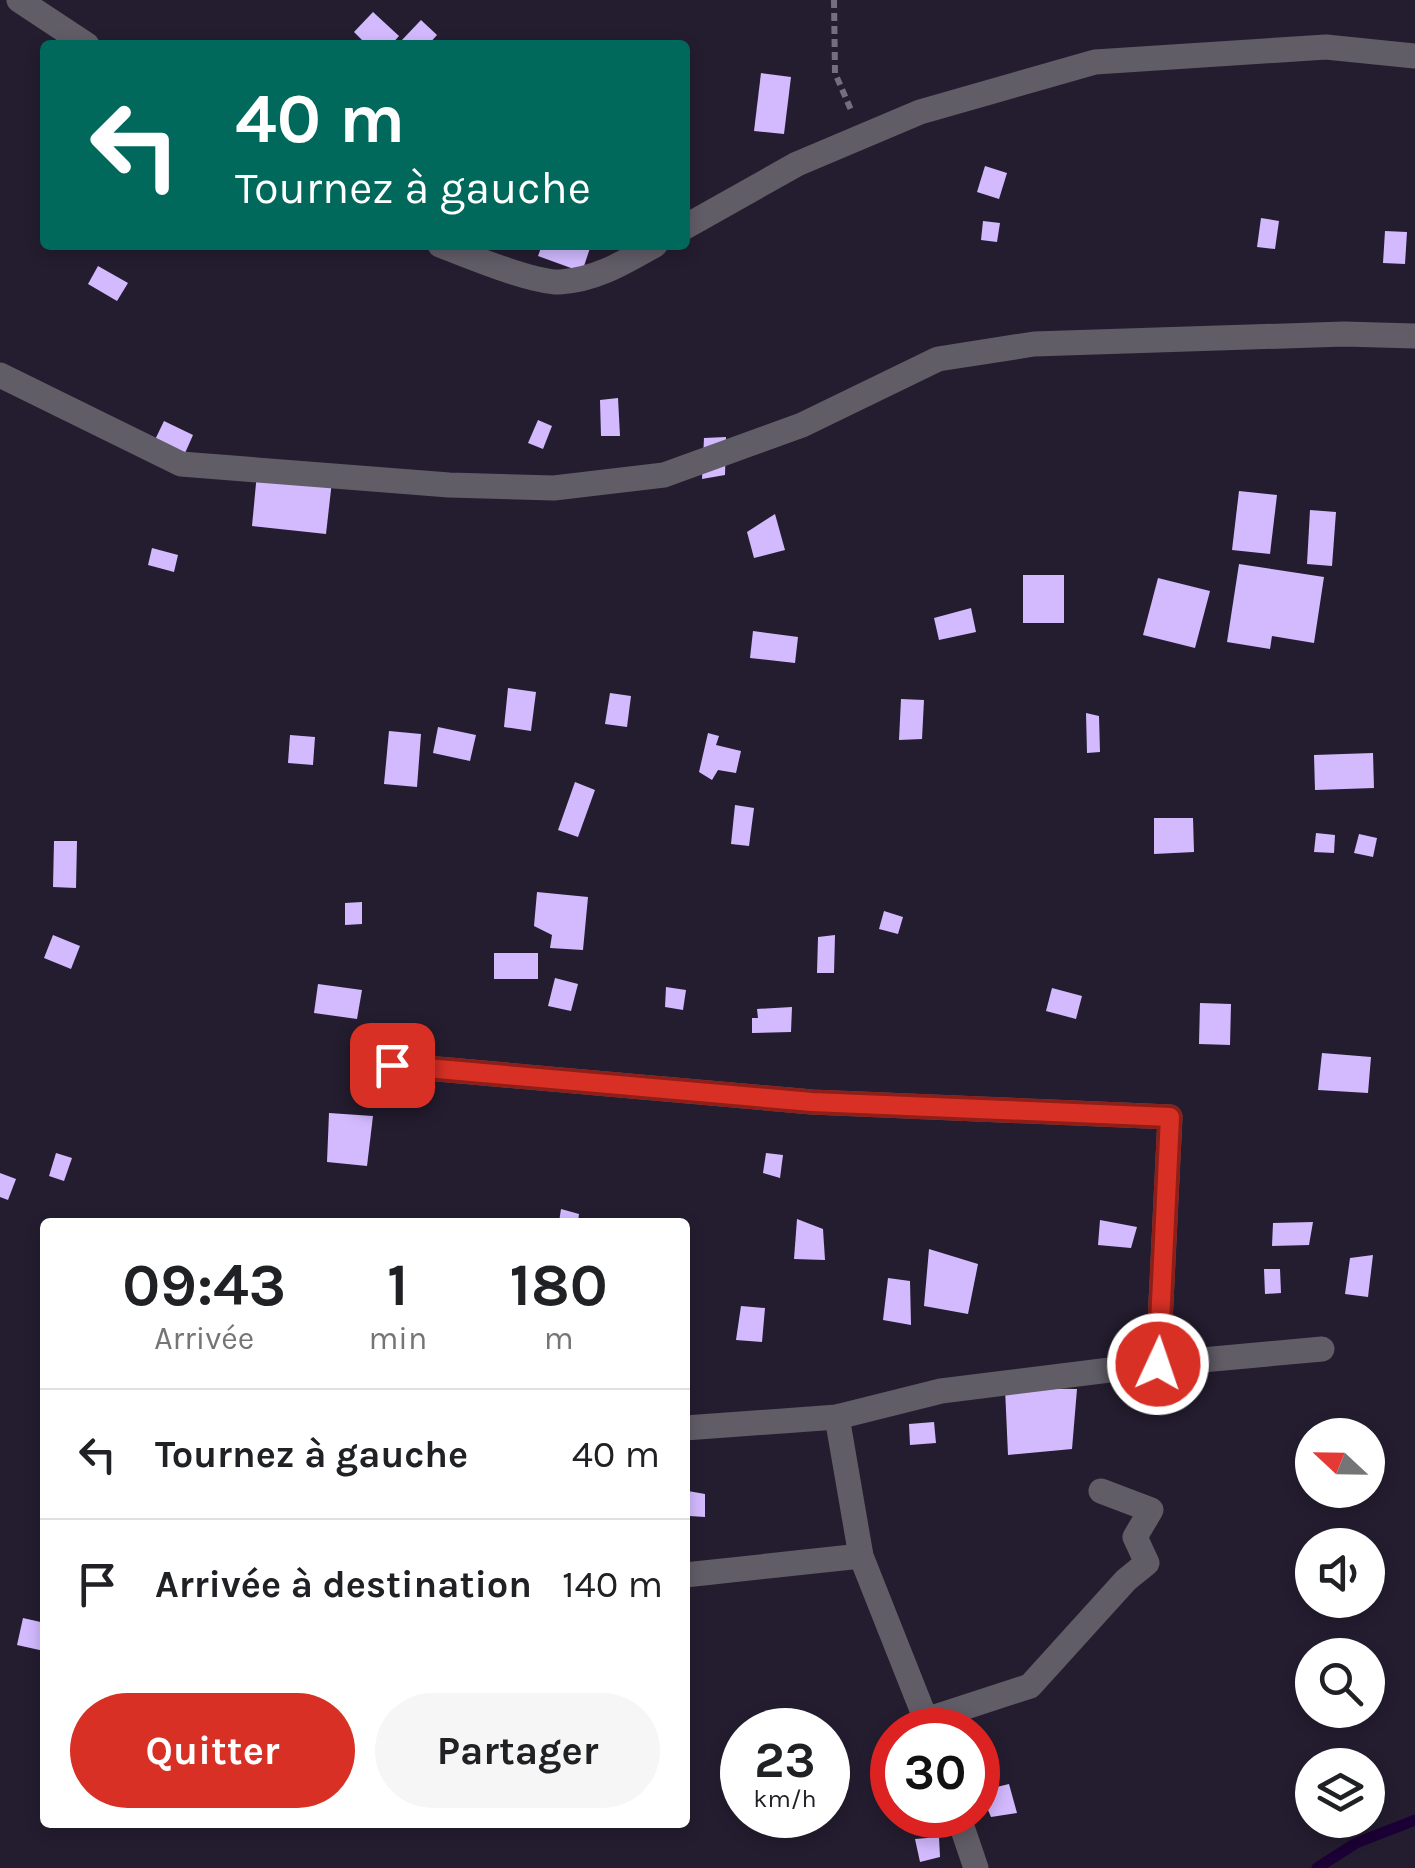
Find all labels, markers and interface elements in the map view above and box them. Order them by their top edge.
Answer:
text: 40 m [235,78,405,160]
icon: left [70,80,200,210]
text: Tournez à gauche [235,162,591,214]
pin [350,1023,435,1108]
icon: arrive [365,1038,420,1093]
text: 09:43 [122,1250,286,1320]
text: 1 [387,1250,409,1320]
text: 180 [510,1250,608,1320]
position arrow [1106,1312,1210,1416]
text: Arrivée [154,1320,254,1357]
text: min [368,1320,427,1357]
text: m [544,1320,574,1357]
north arrow [1295,1418,1385,1508]
map controls [1295,1418,1385,1838]
icon: left [70,1427,125,1482]
text: Tournez à gauche [155,1432,468,1477]
text: 40 m [572,1432,660,1477]
button: sound [1295,1528,1385,1618]
icon: arrive [70,1557,125,1612]
text: Arrivée à destination [155,1562,532,1607]
text: 140 m [562,1562,663,1607]
button: search [1295,1638,1385,1728]
button: Quitter [70,1693,355,1808]
button: Partager [375,1693,660,1808]
speed limit sign: 30 [870,1708,1000,1838]
text: 23 [754,1731,816,1790]
button: layers [1295,1748,1385,1838]
text: km/h [753,1784,817,1813]

